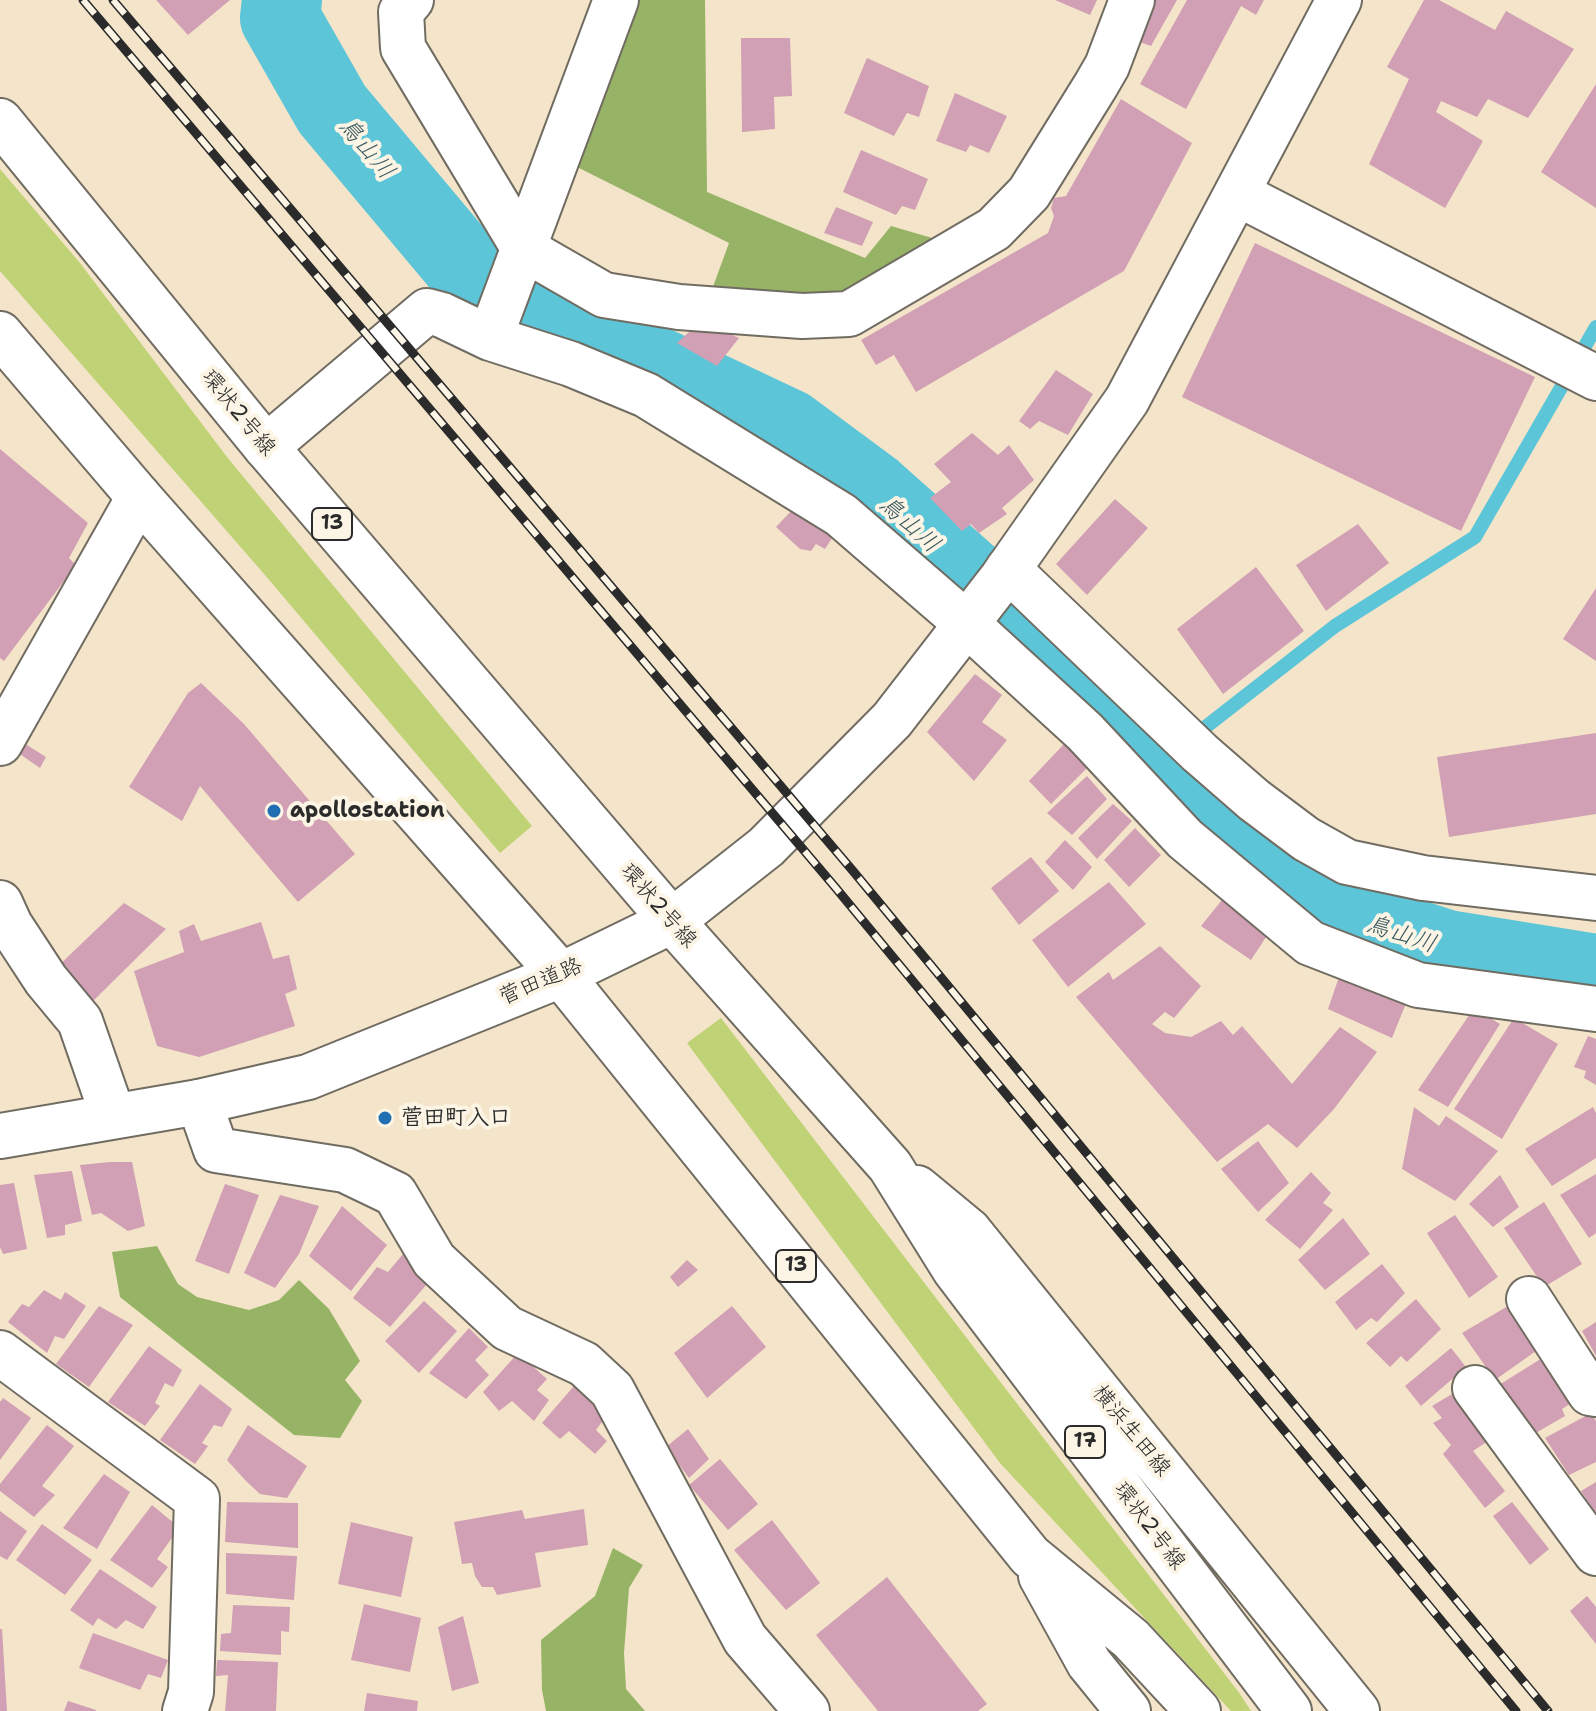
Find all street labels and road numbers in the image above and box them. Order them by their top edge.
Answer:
street label: 環状2号線 [195,365,281,461]
road number: 13 [312,508,352,540]
street label: 環状2号線 [614,858,702,954]
street label: 菅田道路 [495,953,587,1011]
road number: 13 [776,1250,816,1282]
street label: 横浜生田線 [1086,1380,1176,1482]
road number: 17 [1065,1426,1105,1458]
street label: 環状2号線 [1107,1477,1191,1575]

